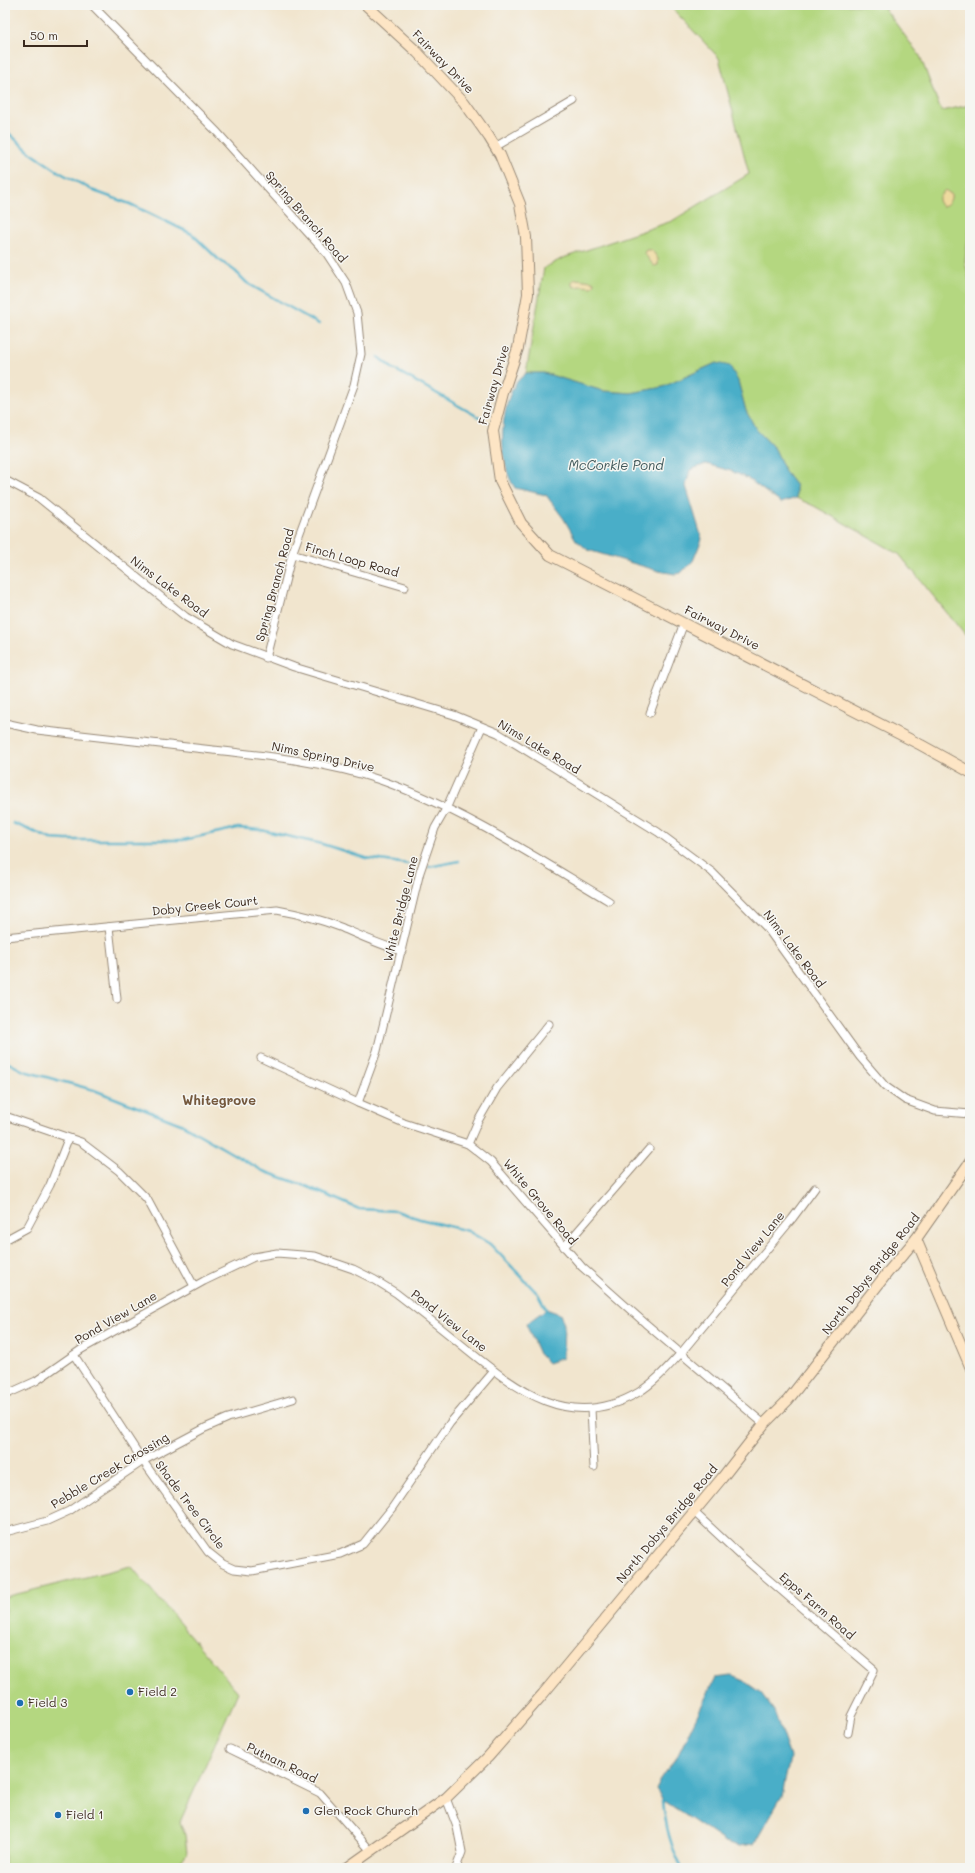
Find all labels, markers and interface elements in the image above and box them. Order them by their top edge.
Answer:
scale bar [24,22,87,48]
street label: Fairway Drive [409,26,478,97]
text: 50 m [30,27,58,43]
street label: Spring Branch Road [263,167,351,266]
street label: Fairway Drive [474,343,512,427]
water label: McCorkle Pond [569,456,664,473]
street label: Spring Branch Road [251,526,297,643]
street label: Finch Loop Road [304,538,401,580]
street label: Nims Lake Road [128,552,212,621]
street label: Fairway Drive [682,601,763,653]
street label: Nims Lake Road [495,715,584,777]
street label: Nims Spring Drive [270,737,376,775]
street label: White Bridge Lane [379,854,421,963]
street label: Doby Creek Court [151,891,259,919]
street label: Nims Lake Road [760,906,829,991]
district label: Whitegrove [182,1091,256,1108]
street label: White Grove Road [500,1155,582,1248]
street label: Pond View Lane [717,1207,788,1289]
street label: North Dobys Bridge Road [818,1209,923,1337]
street label: Pond View Lane [408,1285,491,1355]
street label: Pond View Lane [71,1287,160,1347]
street label: Pebble Creek Crossing [48,1429,171,1512]
street label: Shade Tree Circle [152,1457,229,1552]
street label: North Dobys Bridge Road [612,1461,721,1586]
street label: Epps Farm Road [777,1568,859,1643]
place label: Field 2 [138,1683,177,1699]
marker: Field 2 [125,1687,135,1697]
place label: Field 3 [28,1694,67,1710]
marker: Field 3 [15,1698,25,1708]
street label: Putnam Road [245,1738,321,1786]
place label: Glen Rock Church [314,1802,418,1818]
place label: Field 1 [66,1806,104,1822]
marker: Glen Rock Church [301,1806,311,1816]
marker: Field 1 [53,1810,63,1820]

